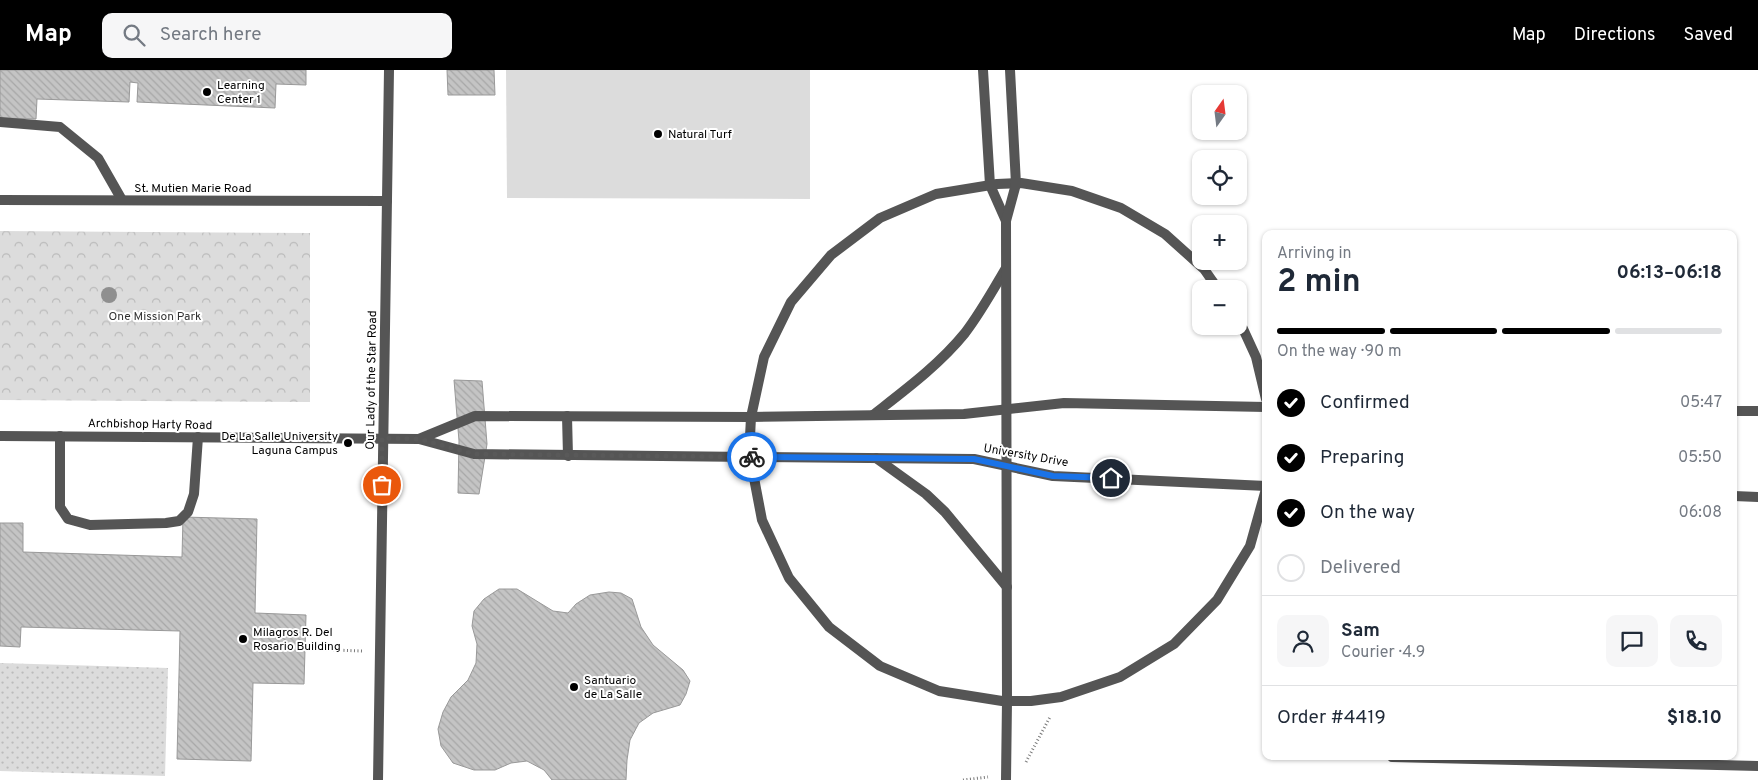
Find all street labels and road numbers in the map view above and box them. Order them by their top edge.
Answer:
street label: St. Mutien Marie Road [134,181,252,197]
street label: Our Lady of the Star Road [363,310,381,450]
street label: Archbishop Harty Road [88,416,212,434]
street label: University Drive [982,441,1070,471]

